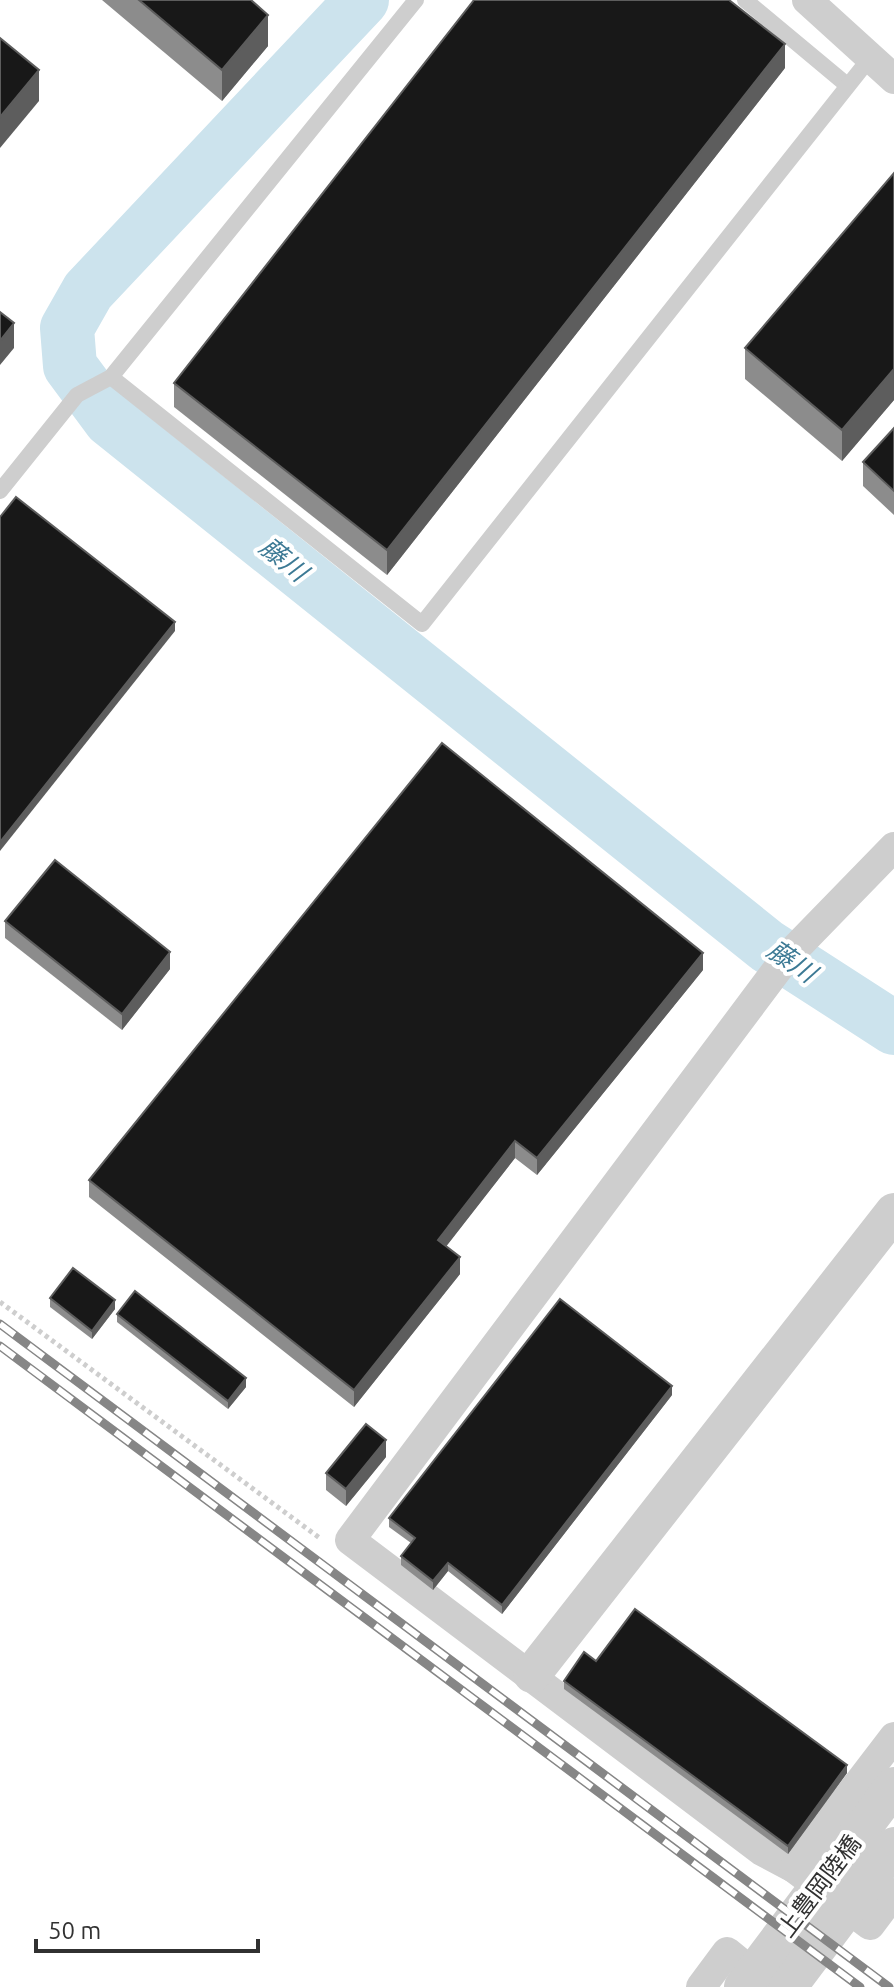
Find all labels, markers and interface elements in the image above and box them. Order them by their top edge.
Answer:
water label: 藤川 [255,531,316,589]
water label: 藤川 [762,934,824,989]
street label: 上豊岡陸橋 [772,1830,866,1942]
scale bar [36,1903,258,1953]
text: 50 m [48,1917,101,1944]

